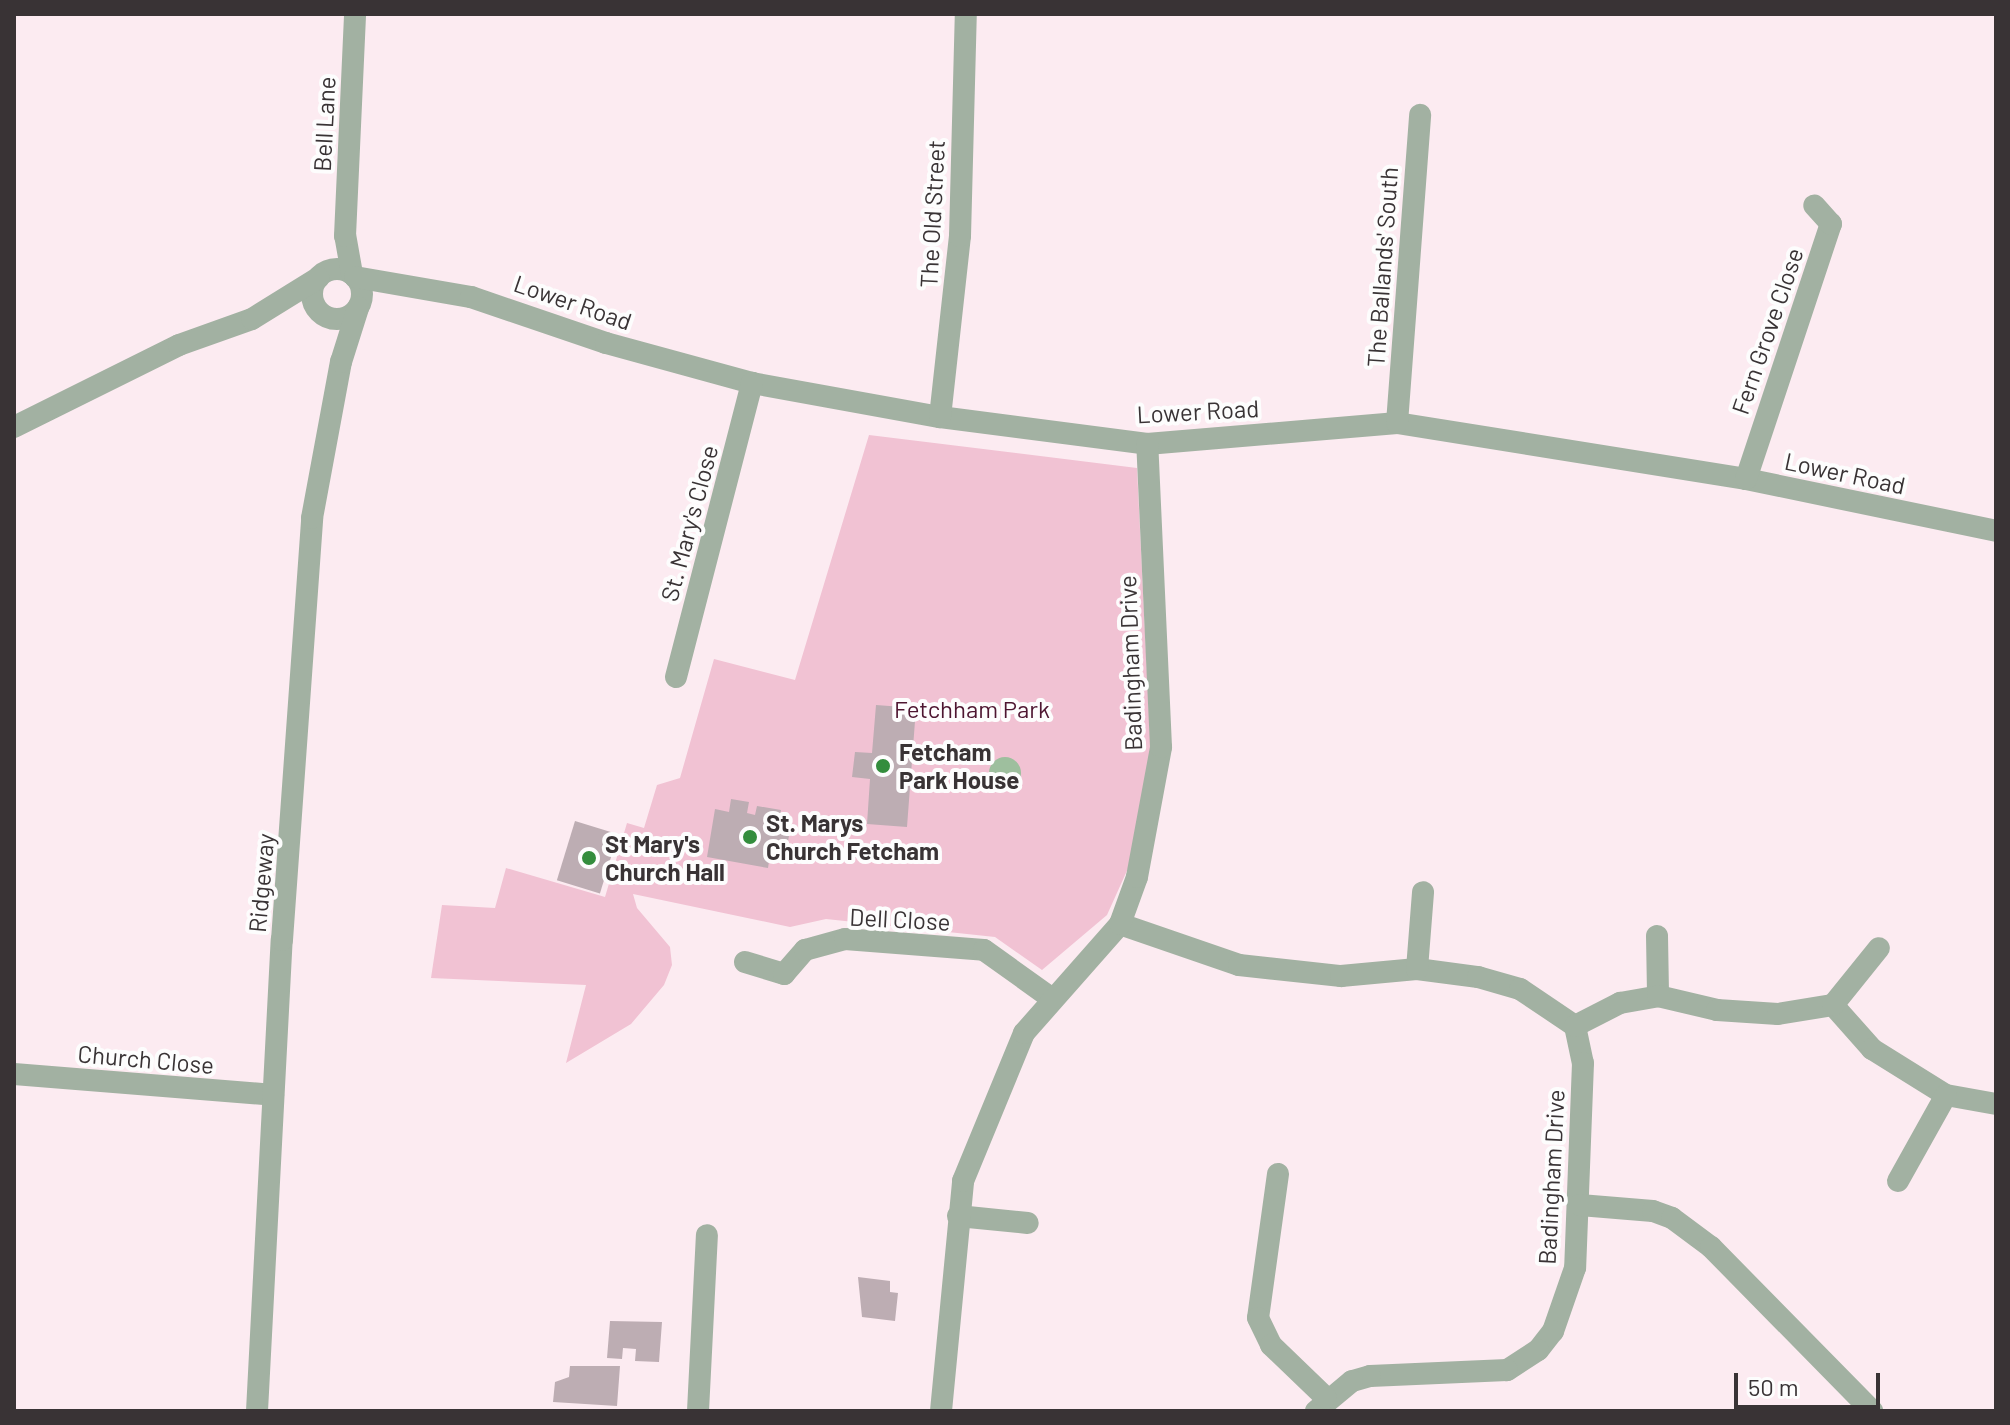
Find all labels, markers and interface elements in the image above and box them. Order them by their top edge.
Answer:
street label: Bell Lane [307,76,341,172]
street label: The Old Street [914,139,950,289]
street label: The Ballands' South [1361,166,1403,368]
street label: Fern Grove Close [1725,244,1809,418]
street label: Lower Road [510,268,636,336]
street label: Lower Road [1136,393,1260,429]
street label: St. Mary's Close [654,442,724,604]
street label: Lower Road [1782,446,1908,500]
street label: Badingham Drive [1113,575,1147,751]
park label: Fetchham Park [894,695,1050,723]
place label: Fetcham Park House [899,738,1019,794]
marker: Fetcham Park House [874,757,892,775]
place label: St. Marys Church Fetcham [766,809,939,865]
marker: St. Marys Church Fetcham [741,828,759,846]
place label: St Mary's Church Hall [605,830,725,886]
street label: Ridgeway [242,832,280,934]
marker: St Mary's Church Hall [580,849,598,867]
street label: Dell Close [849,902,951,936]
street label: Church Close [77,1039,215,1079]
street label: Badingham Drive [1532,1089,1570,1265]
scale bar [1738,1357,1884,1407]
text: 50 m [1748,1372,1799,1401]

